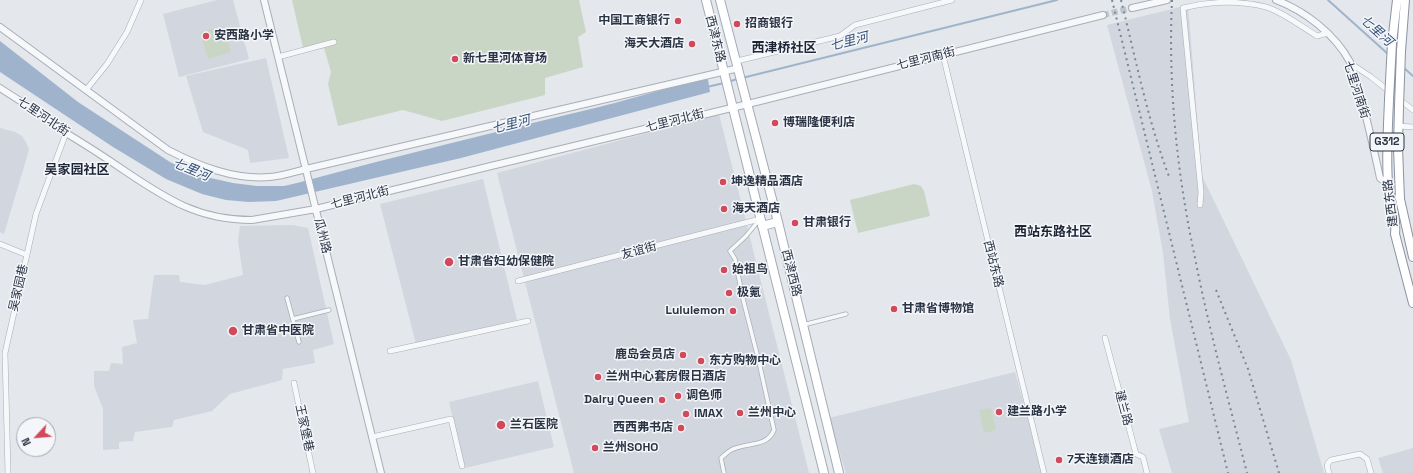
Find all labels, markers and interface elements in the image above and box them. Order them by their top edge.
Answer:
water label: 七里河 [1356,12,1396,50]
place label: 中国工商银行 [598,14,670,28]
street label: 西津东路 [702,14,728,64]
marker: 中国工商银行 [673,16,683,26]
place label: 招商银行 [745,17,793,31]
marker: 招商银行 [732,19,742,29]
place label: 安西路小学 [214,29,274,43]
water label: 七里河 [828,30,870,54]
marker: 安西路小学 [201,31,211,41]
place label: 海天大酒店 [624,37,684,51]
marker: 海天大酒店 [687,39,697,49]
district label: 西津桥社区 [752,40,816,56]
street label: 七里河南街 [895,45,957,73]
place label: 新七里河体育场 [463,52,547,66]
marker: 新七里河体育场 [450,54,460,64]
street label: 七里河南街 [1340,59,1372,121]
street label: 七里河北街 [14,94,72,140]
street label: 七里河北街 [644,107,706,135]
water label: 七里河 [490,113,532,137]
place label: 博瑞隆便利店 [783,116,855,130]
marker: 博瑞隆便利店 [770,118,780,128]
road number: G312 [1370,133,1404,151]
water label: 七里河 [170,155,212,185]
district label: 吴家园社区 [45,162,109,178]
place label: 坤逸精品酒店 [731,175,803,189]
marker: 坤逸精品酒店 [718,177,728,187]
street label: 建西东路 [1381,178,1401,228]
street label: 七里河北街 [329,184,391,212]
place label: 海天酒店 [732,202,780,216]
marker: 海天酒店 [719,204,729,214]
place label: 甘肃银行 [803,216,851,230]
street label: 瓜州路 [311,217,333,255]
marker: 甘肃银行 [790,218,800,228]
district label: 西站东路社区 [1014,224,1092,240]
street label: 友谊街 [620,239,658,263]
street label: 西站东路 [980,239,1006,289]
street label: 西津西路 [778,248,804,298]
place label: 甘肃省妇幼保健院 [458,255,554,269]
marker: 甘肃省妇幼保健院 [443,256,455,268]
street label: 吴家园巷 [7,263,31,313]
place label: 始祖鸟 [732,263,768,277]
marker: 始祖鸟 [719,265,729,275]
place label: 极氪 [737,286,761,300]
marker: 极氪 [724,288,734,298]
place label: 甘肃省博物馆 [902,302,974,316]
place label: Lululemon [665,304,725,318]
marker: 甘肃省博物馆 [889,304,899,314]
marker: Lululemon [728,306,738,316]
place label: 甘肃省中医院 [242,324,314,338]
marker: 甘肃省中医院 [227,325,239,337]
place label: 鹿岛会员店 [615,348,675,362]
marker: 鹿岛会员店 [678,350,688,360]
place label: 东方购物中心 [709,354,781,368]
marker: 东方购物中心 [696,356,706,366]
place label: 兰州中心套房假日酒店 [606,370,726,384]
marker: 兰州中心套房假日酒店 [593,372,603,382]
place label: 调色师 [686,389,722,403]
street label: 建兰路 [1111,389,1135,427]
marker: 调色师 [673,391,683,401]
place label: Dairy Queen [584,393,654,407]
marker: Dairy Queen [657,395,667,405]
street label: 王家堡巷 [292,403,316,453]
place label: 建兰路小学 [1007,405,1067,419]
place label: 兰州中心 [748,406,796,420]
place label: IMAX [694,407,723,421]
marker: 建兰路小学 [994,407,1004,417]
marker: 兰州中心 [735,408,745,418]
marker: IMAX [681,409,691,419]
north arrow [16,417,56,457]
place label: 兰石医院 [510,418,558,432]
marker: 兰石医院 [495,419,507,431]
place label: 西西弗书店 [613,421,673,435]
marker: 西西弗书店 [676,423,686,433]
text: N [18,435,34,448]
place label: 兰州SOHO [603,441,658,455]
marker: 兰州SOHO [590,443,600,453]
place label: 7天连锁酒店 [1067,453,1134,467]
marker: 7天连锁酒店 [1054,455,1064,465]

